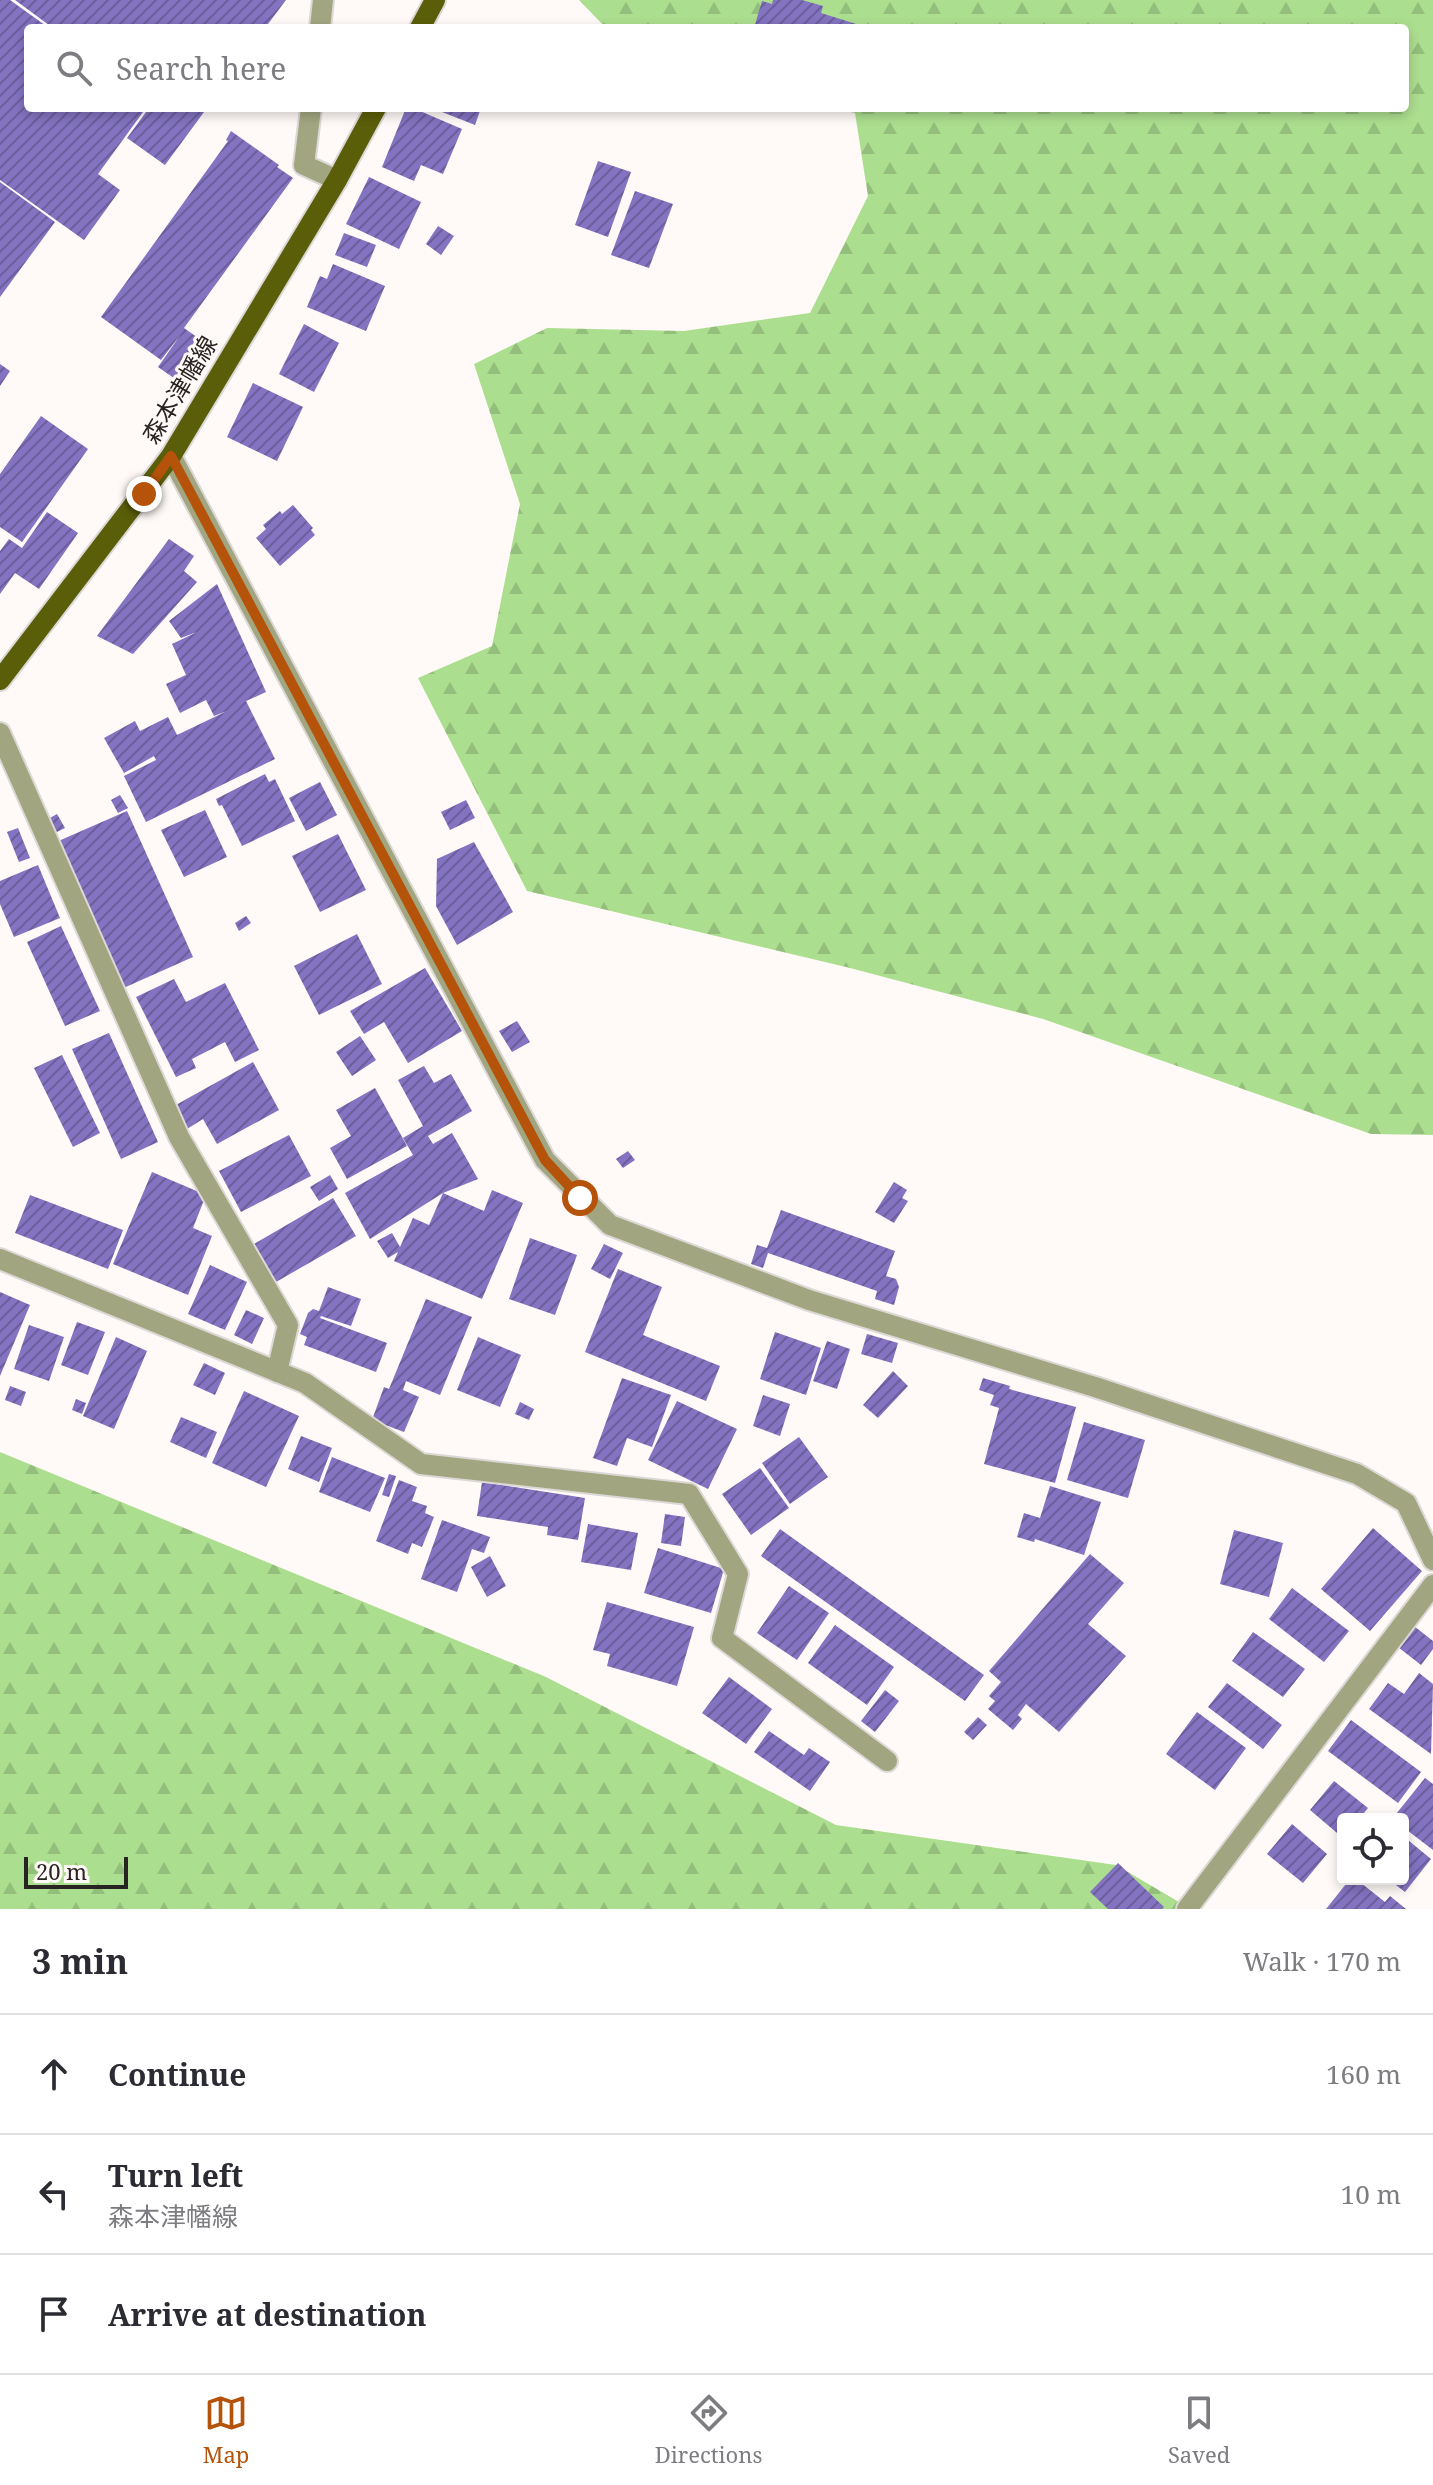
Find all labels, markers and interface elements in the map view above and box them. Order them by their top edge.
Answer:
search box [24,24,1409,112]
icon: search [52,46,96,90]
text: Search here [116,48,286,89]
street label: 森本津幡線 [134,329,224,449]
route end [126,476,162,512]
route start [562,1180,598,1216]
map controls [1337,1813,1409,1885]
button: locate [1337,1813,1409,1885]
scale bar [24,1853,128,1889]
text: 20 m [36,1856,87,1886]
text: 3 min [32,1938,128,1984]
text: Walk · 170 m [1243,1943,1401,1979]
icon: ahead [32,2052,76,2096]
text: Continue [108,2054,246,2095]
text: 160 m [1326,2056,1401,2092]
text: Turn left [108,2155,243,2196]
icon: left [32,2172,76,2216]
text: 10 m [1341,2176,1401,2212]
text: 森本津幡線 [108,2198,238,2234]
icon: arrive [32,2292,76,2336]
text: Arrive at destination [108,2294,427,2335]
tab: Map [203,2391,249,2469]
tab: Directions [655,2391,762,2469]
tab: Saved [1168,2391,1230,2469]

